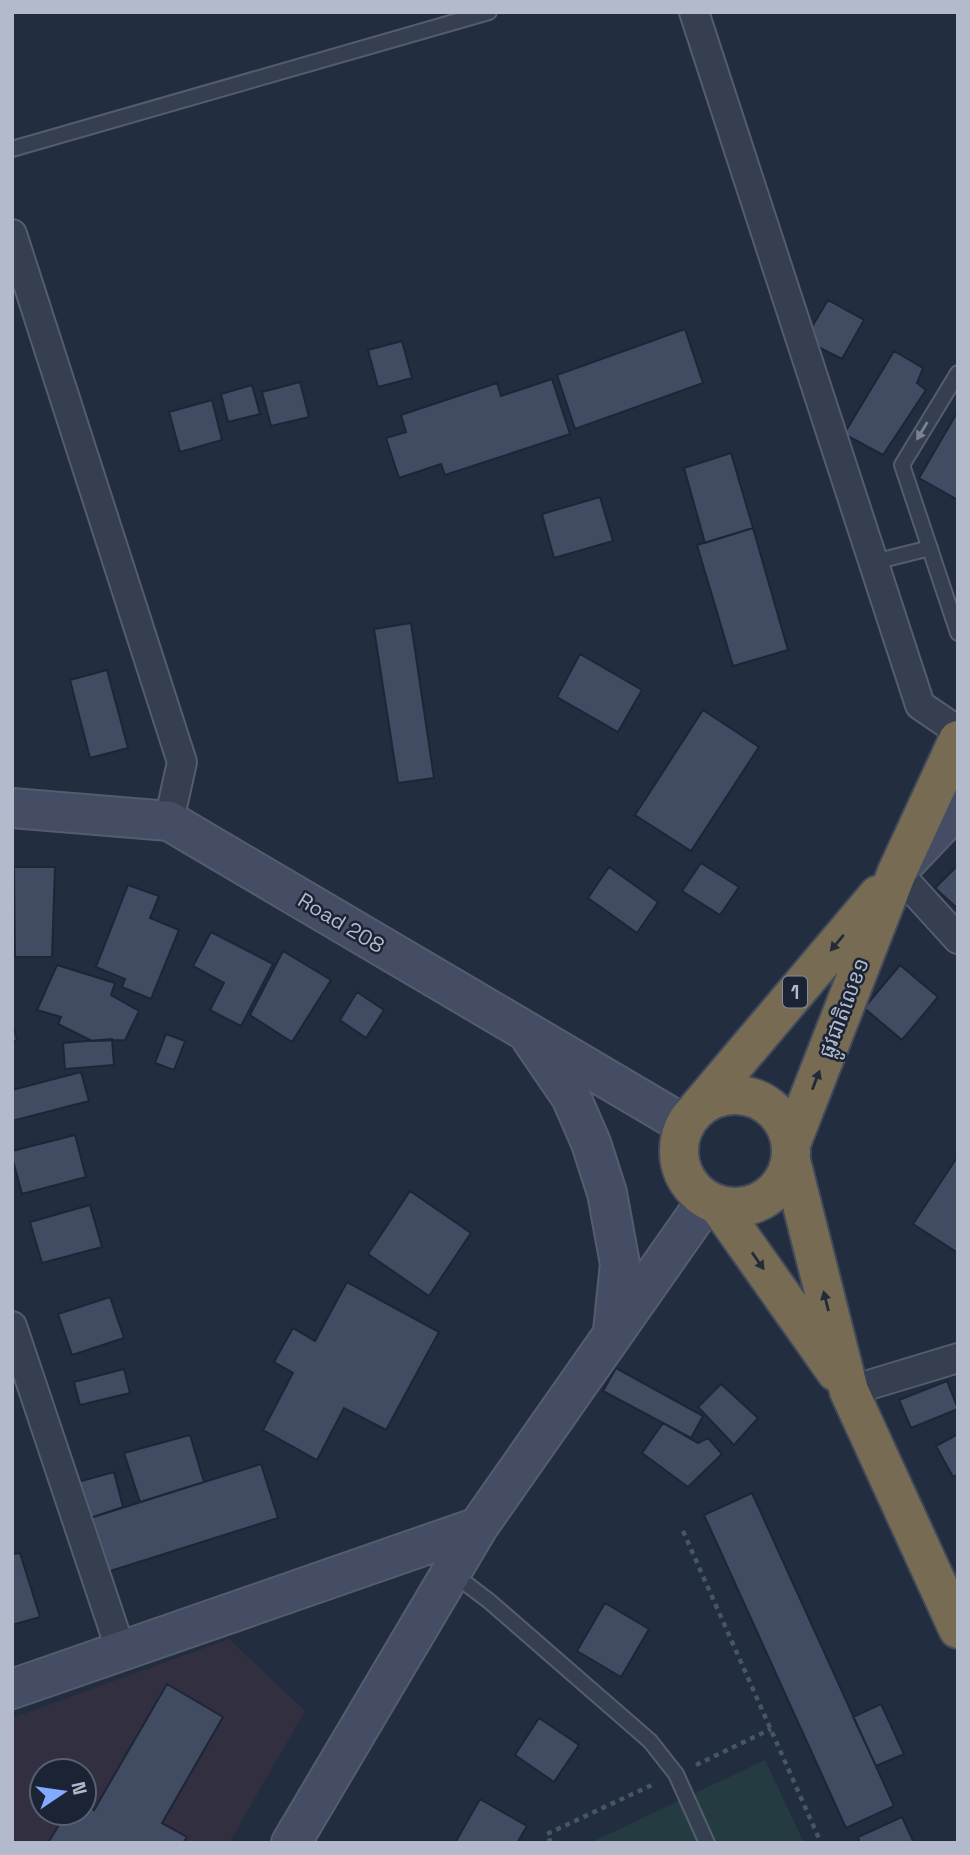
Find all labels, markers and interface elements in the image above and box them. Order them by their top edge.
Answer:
one-way arrow [916,422,929,441]
street label: Road 208 [293,886,389,959]
one-way arrow [830,934,845,951]
street label: ផ្លូវជាតិលេខ១ [812,954,881,1064]
road number: 1 [783,976,807,1008]
one-way arrow [810,1070,821,1091]
one-way arrow [751,1252,765,1270]
one-way arrow [820,1290,831,1312]
north arrow [28,1757,98,1827]
text: N [65,1779,93,1797]

